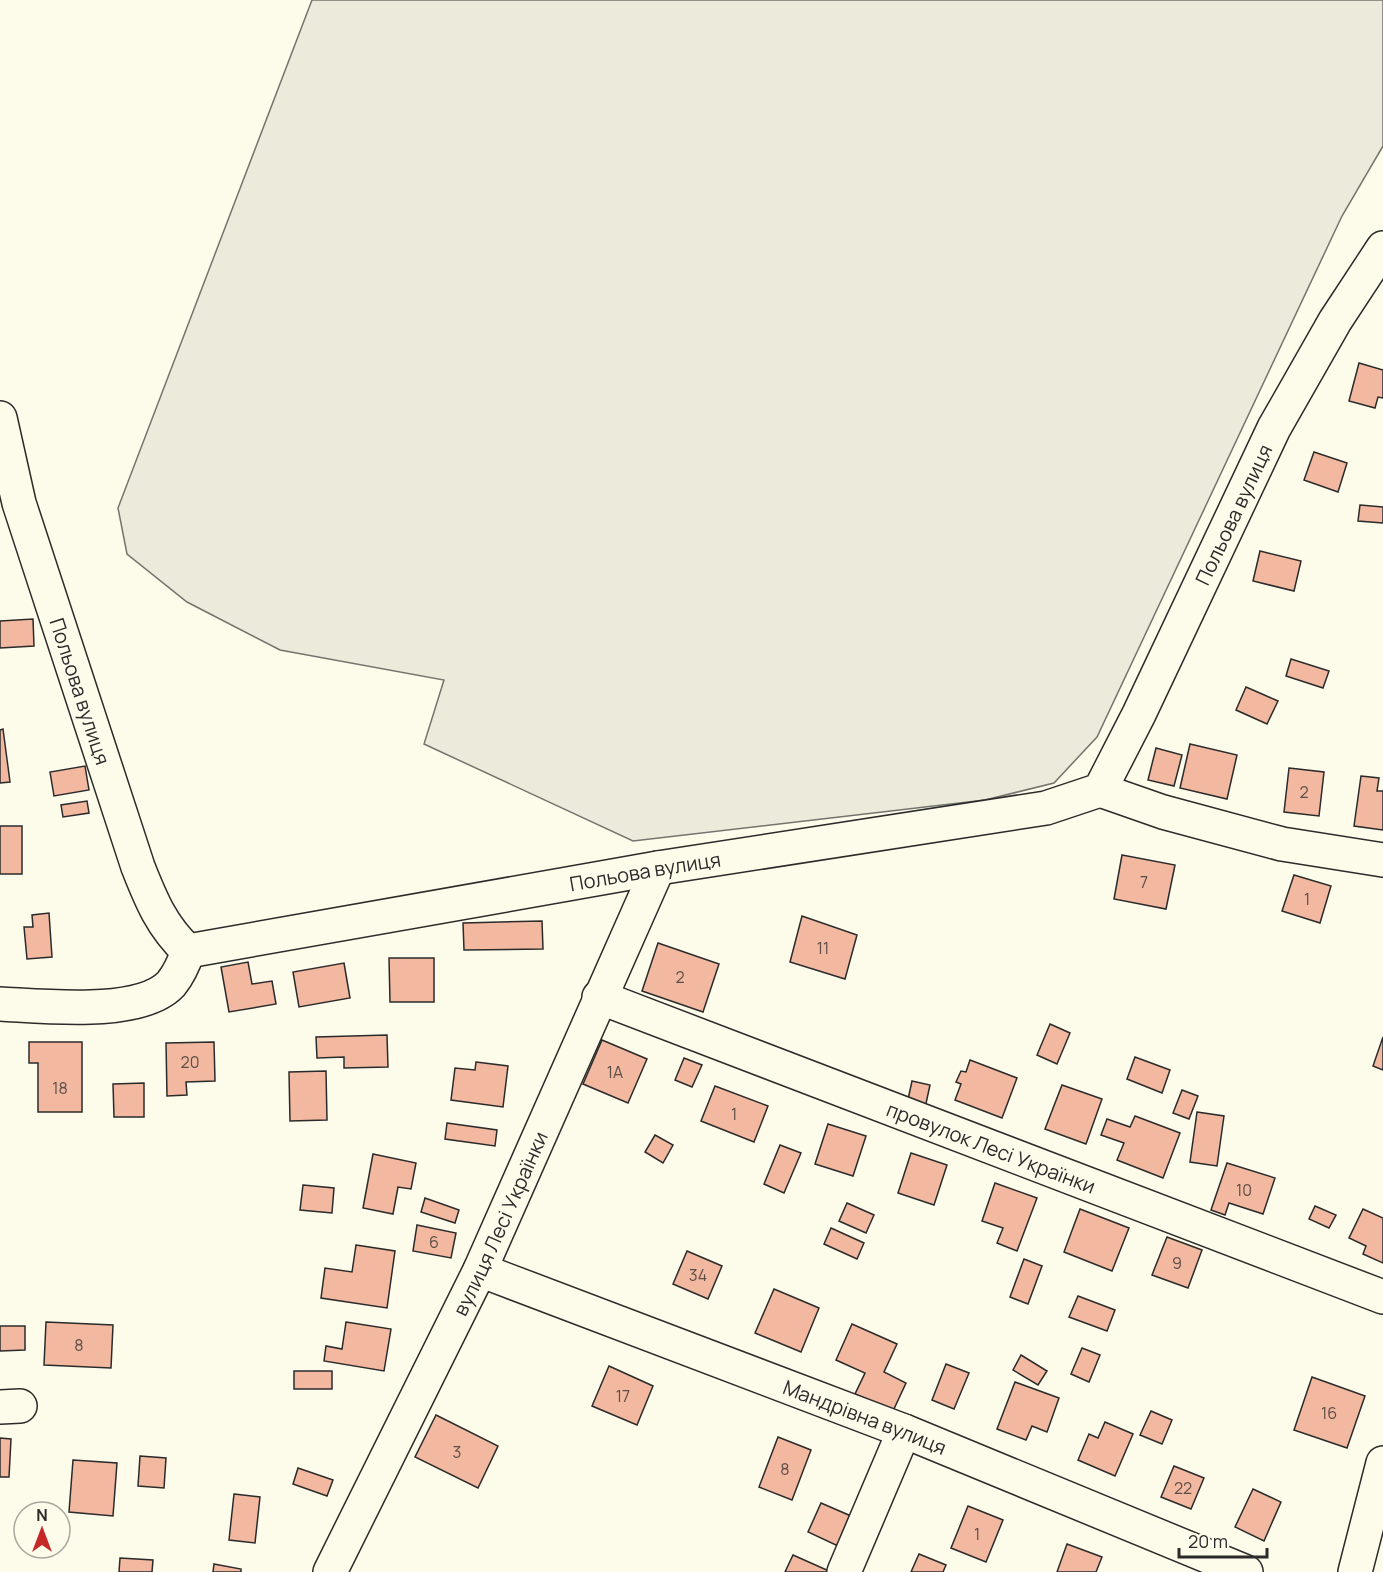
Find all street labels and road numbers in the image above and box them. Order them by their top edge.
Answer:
street label: Польова вулиця [1188,440,1278,589]
street label: Польова вулиця [44,614,117,768]
street label: Польова вулиця [567,845,722,897]
street label: провулок Лесі Українки [883,1095,1100,1199]
street label: вулиця Лесі Українки [446,1127,553,1320]
street label: Мандрівна вулиця [779,1373,951,1461]

